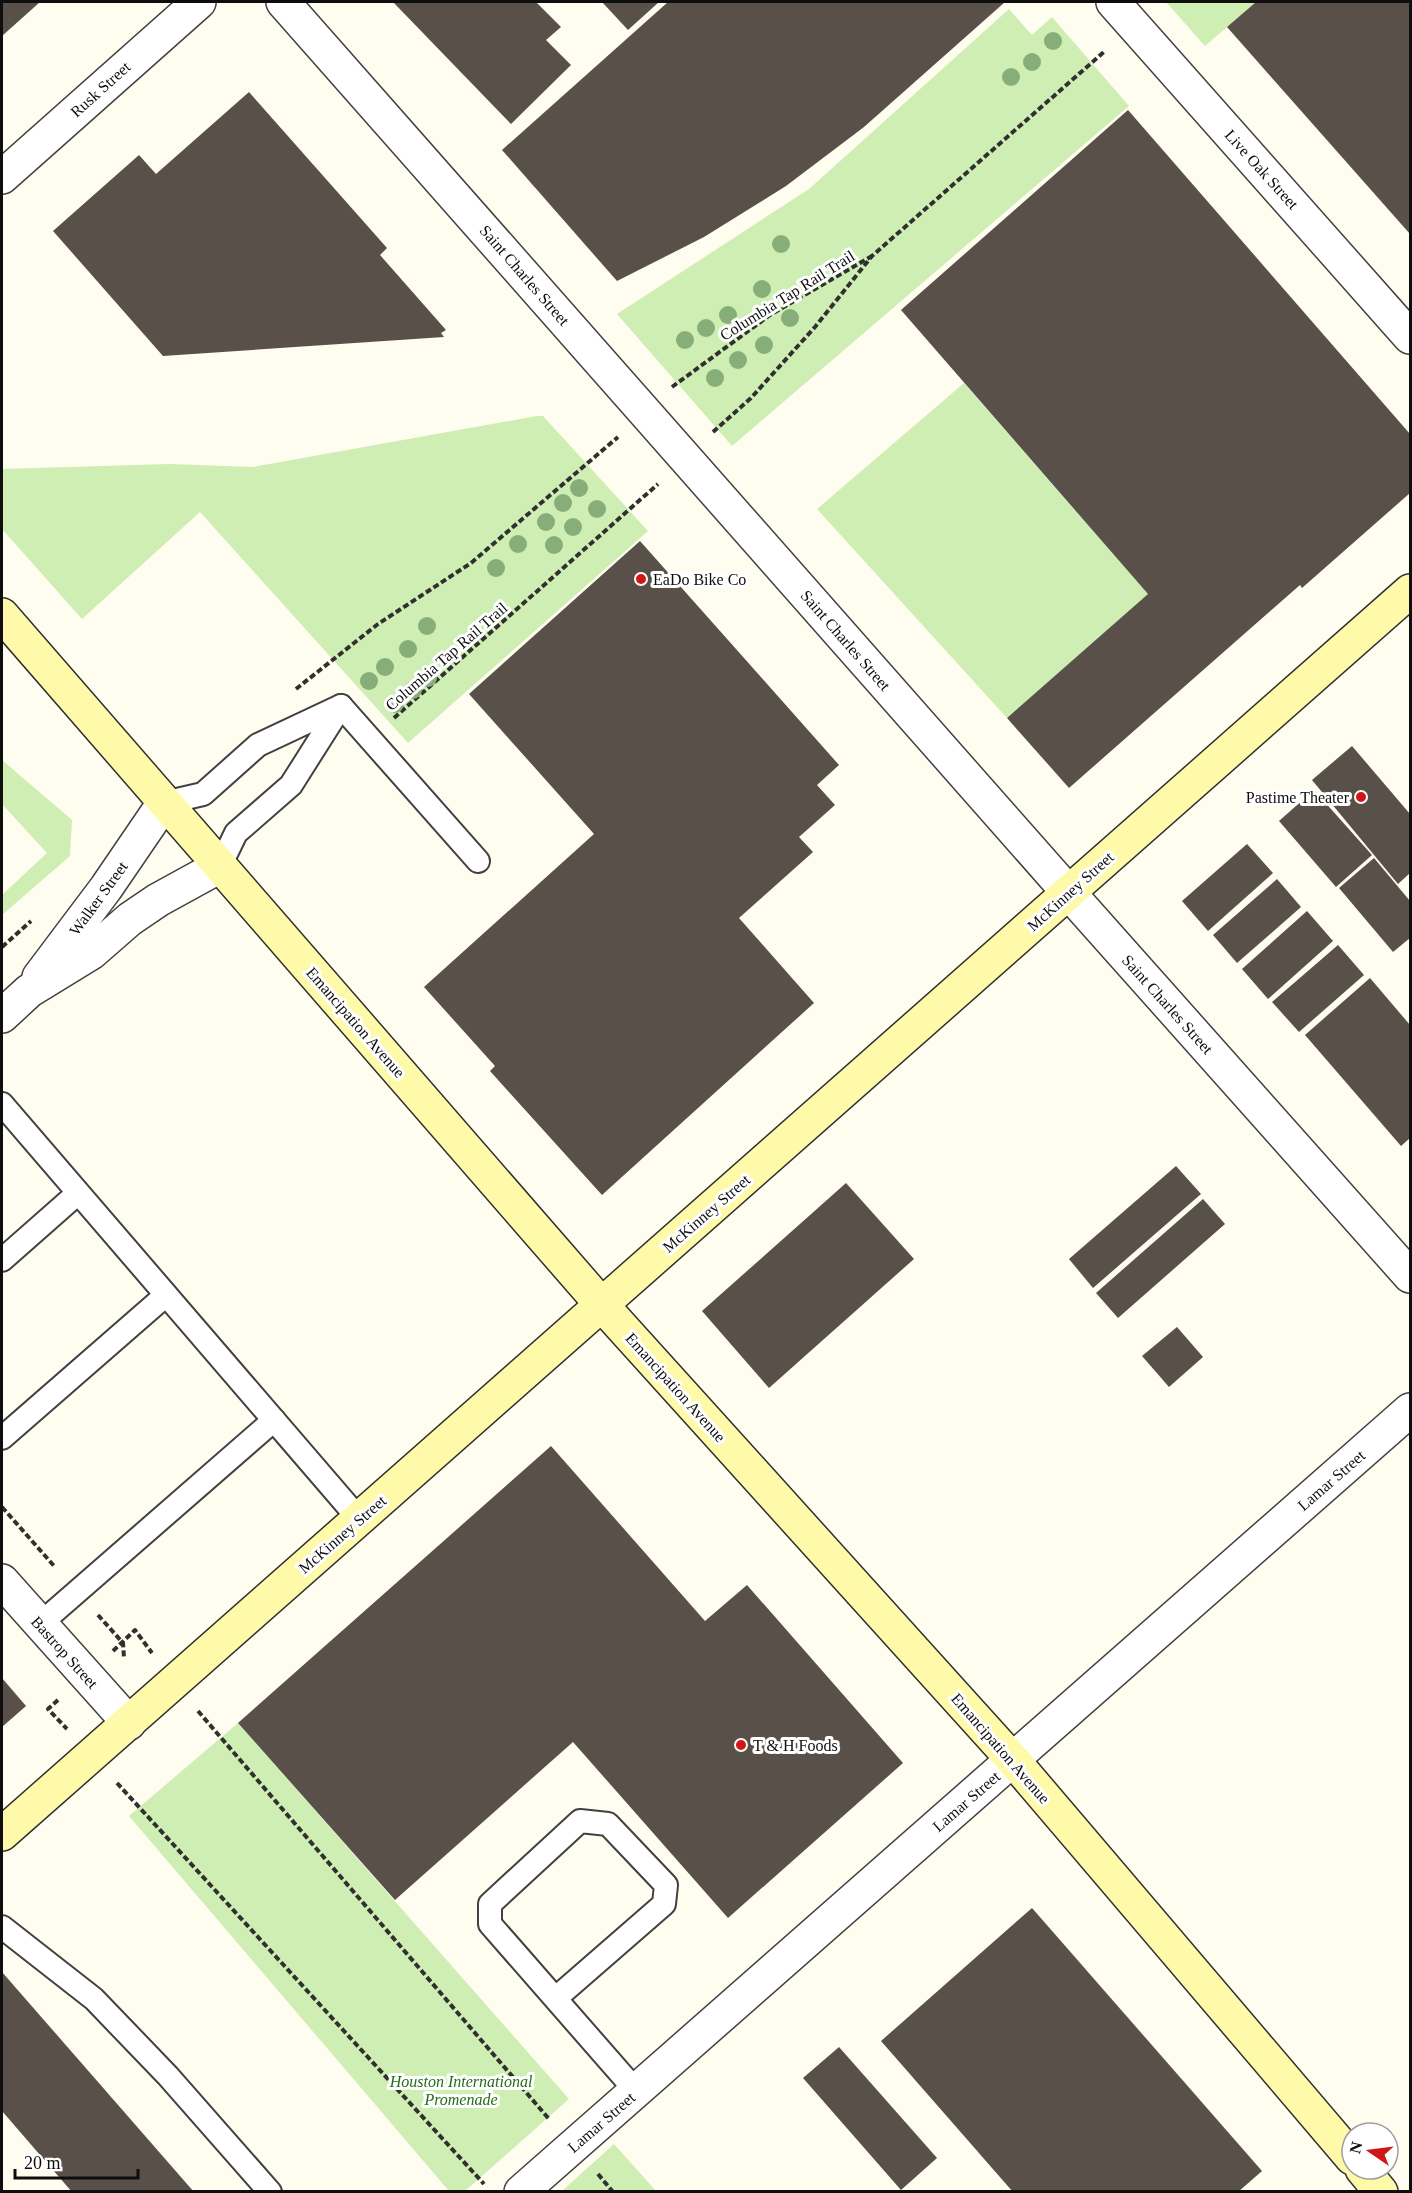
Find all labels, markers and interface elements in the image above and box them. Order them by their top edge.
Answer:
street label: Rusk Street [67,58,134,121]
street label: Live Oak Street [1221,126,1302,213]
street label: Saint Charles Street [477,222,573,329]
street label: Columbia Tap Rail Trail [717,247,859,345]
place label: EaDo Bike Co [653,571,746,588]
marker: EaDo Bike Co [634,572,648,586]
street label: Saint Charles Street [798,587,894,694]
street label: Columbia Tap Rail Trail [382,599,512,715]
place label: Pastime Theater [1246,789,1350,806]
marker: Pastime Theater [1354,790,1368,804]
street label: McKinney Street [1024,848,1118,935]
street label: Walker Street [66,858,131,939]
street label: Saint Charles Street [1119,951,1217,1058]
street label: Emancipation Avenue [302,964,408,1082]
street label: McKinney Street [659,1171,754,1257]
street label: Emancipation Avenue [622,1329,729,1446]
street label: Lamar Street [1294,1446,1369,1514]
street label: McKinney Street [295,1492,390,1578]
street label: Bastrop Street [27,1613,102,1693]
street label: Emancipation Avenue [947,1690,1053,1808]
place label: T & H Foods [753,1737,838,1754]
marker: T & H Foods [734,1738,748,1752]
street label: Lamar Street [929,1767,1004,1835]
park label: Houston International Promenade [389,2073,533,2108]
street label: Lamar Street [564,2088,639,2156]
north arrow [1340,2121,1400,2181]
text: N [1346,2139,1366,2155]
scale bar [15,2142,138,2180]
text: 20 m [24,2153,61,2173]

